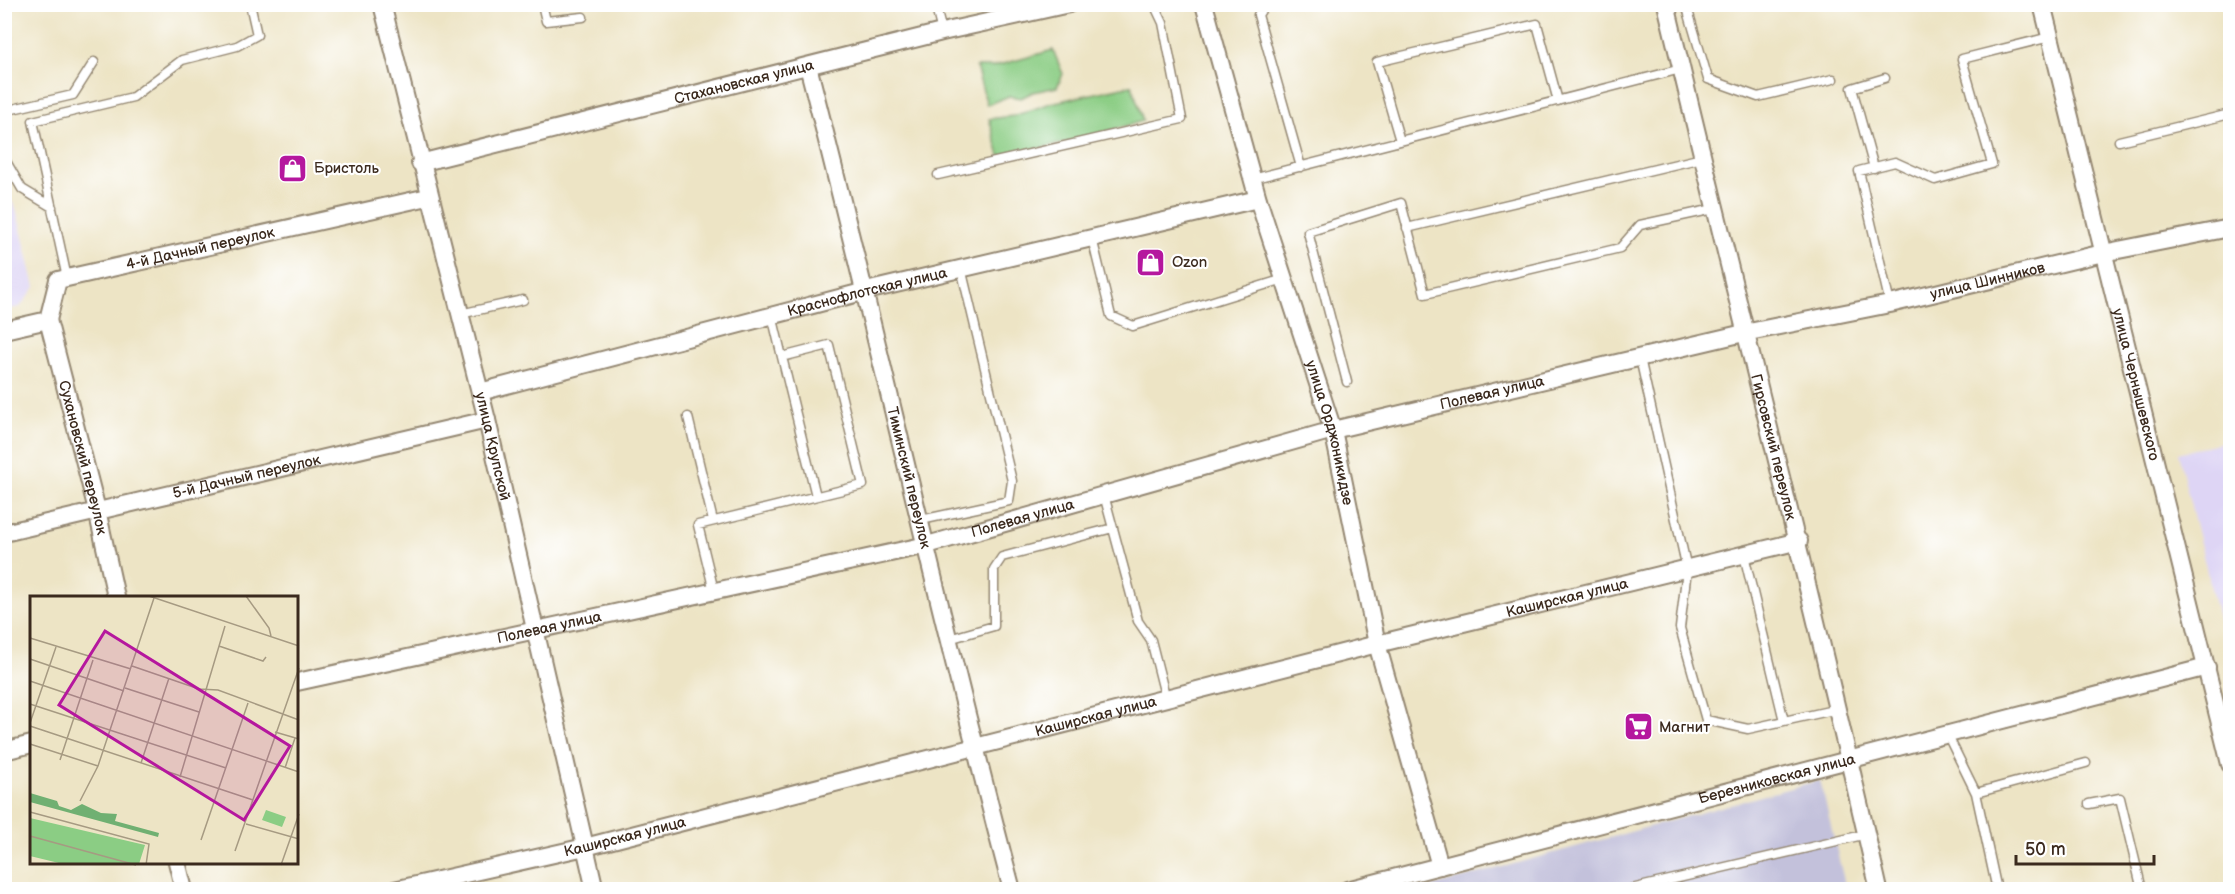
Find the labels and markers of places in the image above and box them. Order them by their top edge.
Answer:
shop icon: Бристоль [277,152,309,184]
place label: Бристоль [314,159,379,178]
shop icon: Ozon [1135,246,1167,278]
place label: Ozon [1172,253,1207,272]
supermarket icon: Магнит [1622,711,1654,743]
place label: Магнит [1659,718,1710,737]

